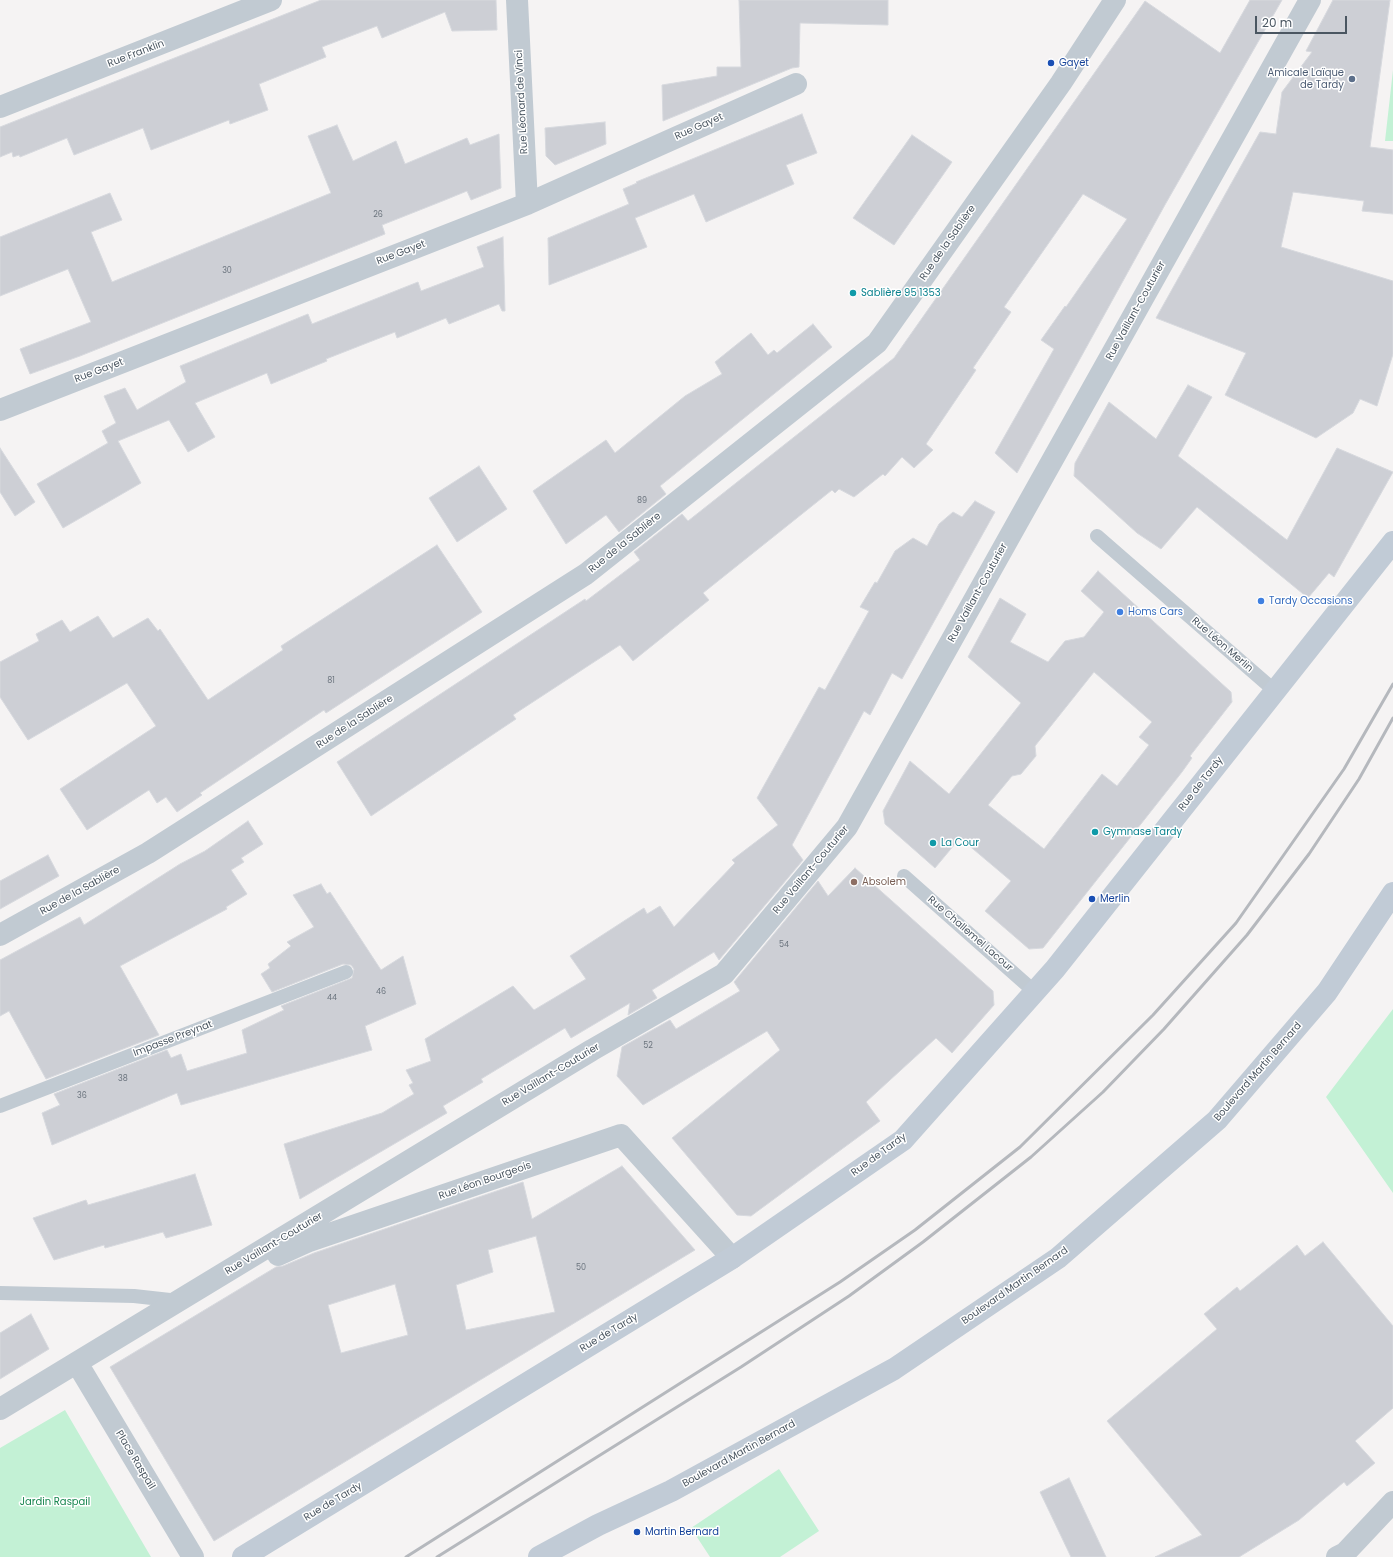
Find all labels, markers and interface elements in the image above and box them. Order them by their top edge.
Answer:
scale bar [1257,8,1349,34]
text: 20 m [1262,14,1292,31]
street label: Rue Franklin [106,38,166,70]
street label: Rue Léonard de Vinci [513,50,531,154]
place label: Gayet [1059,57,1089,69]
marker: Gayet [1046,58,1056,68]
place label: Amicale Laïque de Tardy [1267,67,1344,90]
marker: Amicale Laïque de Tardy [1347,74,1357,84]
street label: Rue Gayet [673,111,725,143]
street label: Rue de la Sablière [917,203,979,283]
house number: 26 [373,210,383,220]
street label: Rue Gayet [375,238,427,268]
street label: Rue Vaillant-Couturier [1104,259,1168,363]
house number: 30 [222,266,232,276]
place label: Sablière 95 1353 [861,287,941,299]
marker: Sablière 95 1353 [848,288,858,298]
street label: Rue Gayet [73,356,125,386]
house number: 89 [637,496,647,506]
street label: Rue de la Sablière [587,510,663,576]
street label: Rue Vaillant-Couturier [946,541,1010,645]
place label: Tardy Occasions [1269,595,1352,607]
marker: Tardy Occasions [1256,596,1266,606]
place label: Homs Cars [1128,606,1183,618]
marker: Homs Cars [1115,607,1125,617]
street label: Rue Léon Merlin [1189,615,1255,675]
house number: 81 [327,676,335,686]
street label: Rue de la Sablière [314,693,396,751]
street label: Rue de Tardy [1176,755,1226,813]
street label: Rue Vaillant-Couturier [771,824,851,916]
place label: Gymnase Tardy [1103,826,1182,838]
marker: Gymnase Tardy [1090,827,1100,837]
place label: La Cour [941,837,979,849]
marker: La Cour [928,838,938,848]
street label: Rue de la Sablière [38,864,122,918]
place label: Absolem [862,876,906,888]
marker: Absolem [849,877,859,887]
place label: Merlin [1100,893,1130,905]
street label: Rue Challemel Lacour [925,894,1015,974]
marker: Merlin [1087,894,1097,904]
house number: 54 [779,940,789,950]
house number: 46 [376,987,386,997]
house number: 44 [327,993,337,1003]
street label: Impasse Preynat [132,1018,214,1060]
street label: Boulevard Martin Bernard [1212,1020,1304,1124]
street label: Rue Vaillant-Couturier [500,1041,602,1109]
house number: 52 [643,1041,653,1051]
house number: 38 [118,1074,128,1084]
house number: 36 [77,1091,87,1101]
street label: Rue de Tardy [849,1131,909,1179]
street label: Rue Léon Bourgeois [437,1160,533,1202]
street label: Rue Vaillant-Couturier [223,1210,325,1278]
street label: Boulevard Martin Bernard [960,1245,1070,1327]
house number: 50 [576,1263,586,1273]
street label: Rue de Tardy [578,1311,640,1355]
street label: Boulevard Martin Bernard [681,1418,797,1490]
street label: Place Raspail [113,1428,157,1492]
street label: Rue de Tardy [302,1480,364,1524]
park label: Jardin Raspail [20,1496,90,1508]
place label: Martin Bernard [645,1526,719,1538]
marker: Martin Bernard [632,1527,642,1537]

